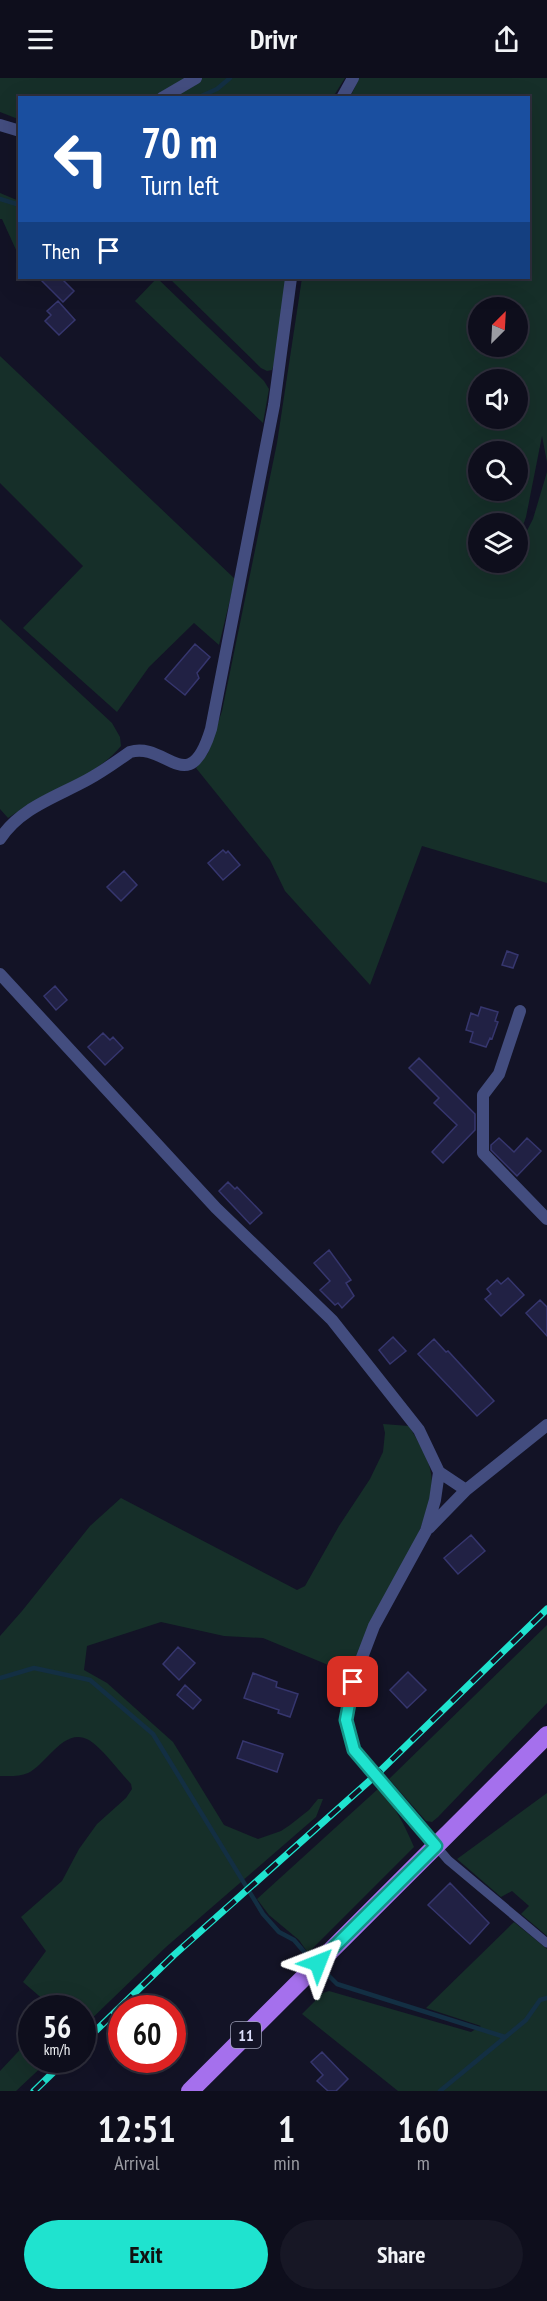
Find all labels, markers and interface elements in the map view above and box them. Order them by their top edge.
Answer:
text: Drivr [250,22,297,56]
icon: menu [24,23,57,56]
icon: share [490,23,523,56]
text: 70 m [141,115,218,170]
icon: left [42,120,120,198]
text: Turn left [141,168,219,202]
icon: arrive [92,234,125,267]
text: Then [42,237,80,265]
north arrow [468,297,528,357]
map controls [468,297,528,573]
button: sound [468,369,528,429]
button: search [468,441,528,501]
button: layers [468,513,528,573]
pin [327,1656,378,1707]
icon: arrive [336,1665,369,1698]
position arrow [286,1931,350,1995]
speed limit sign: 60 [108,1995,186,2073]
text: 56 [43,2007,71,2046]
road number: 11 [231,2022,261,2048]
text: km/h [44,2040,70,2059]
text: 12:51 [98,2105,176,2152]
text: 1 [278,2105,295,2152]
text: 160 [398,2105,449,2152]
text: Arrival [114,2150,159,2176]
text: min [274,2150,300,2176]
text: m [417,2150,430,2176]
button: Exit [24,2220,268,2289]
button: Share [280,2220,523,2289]

